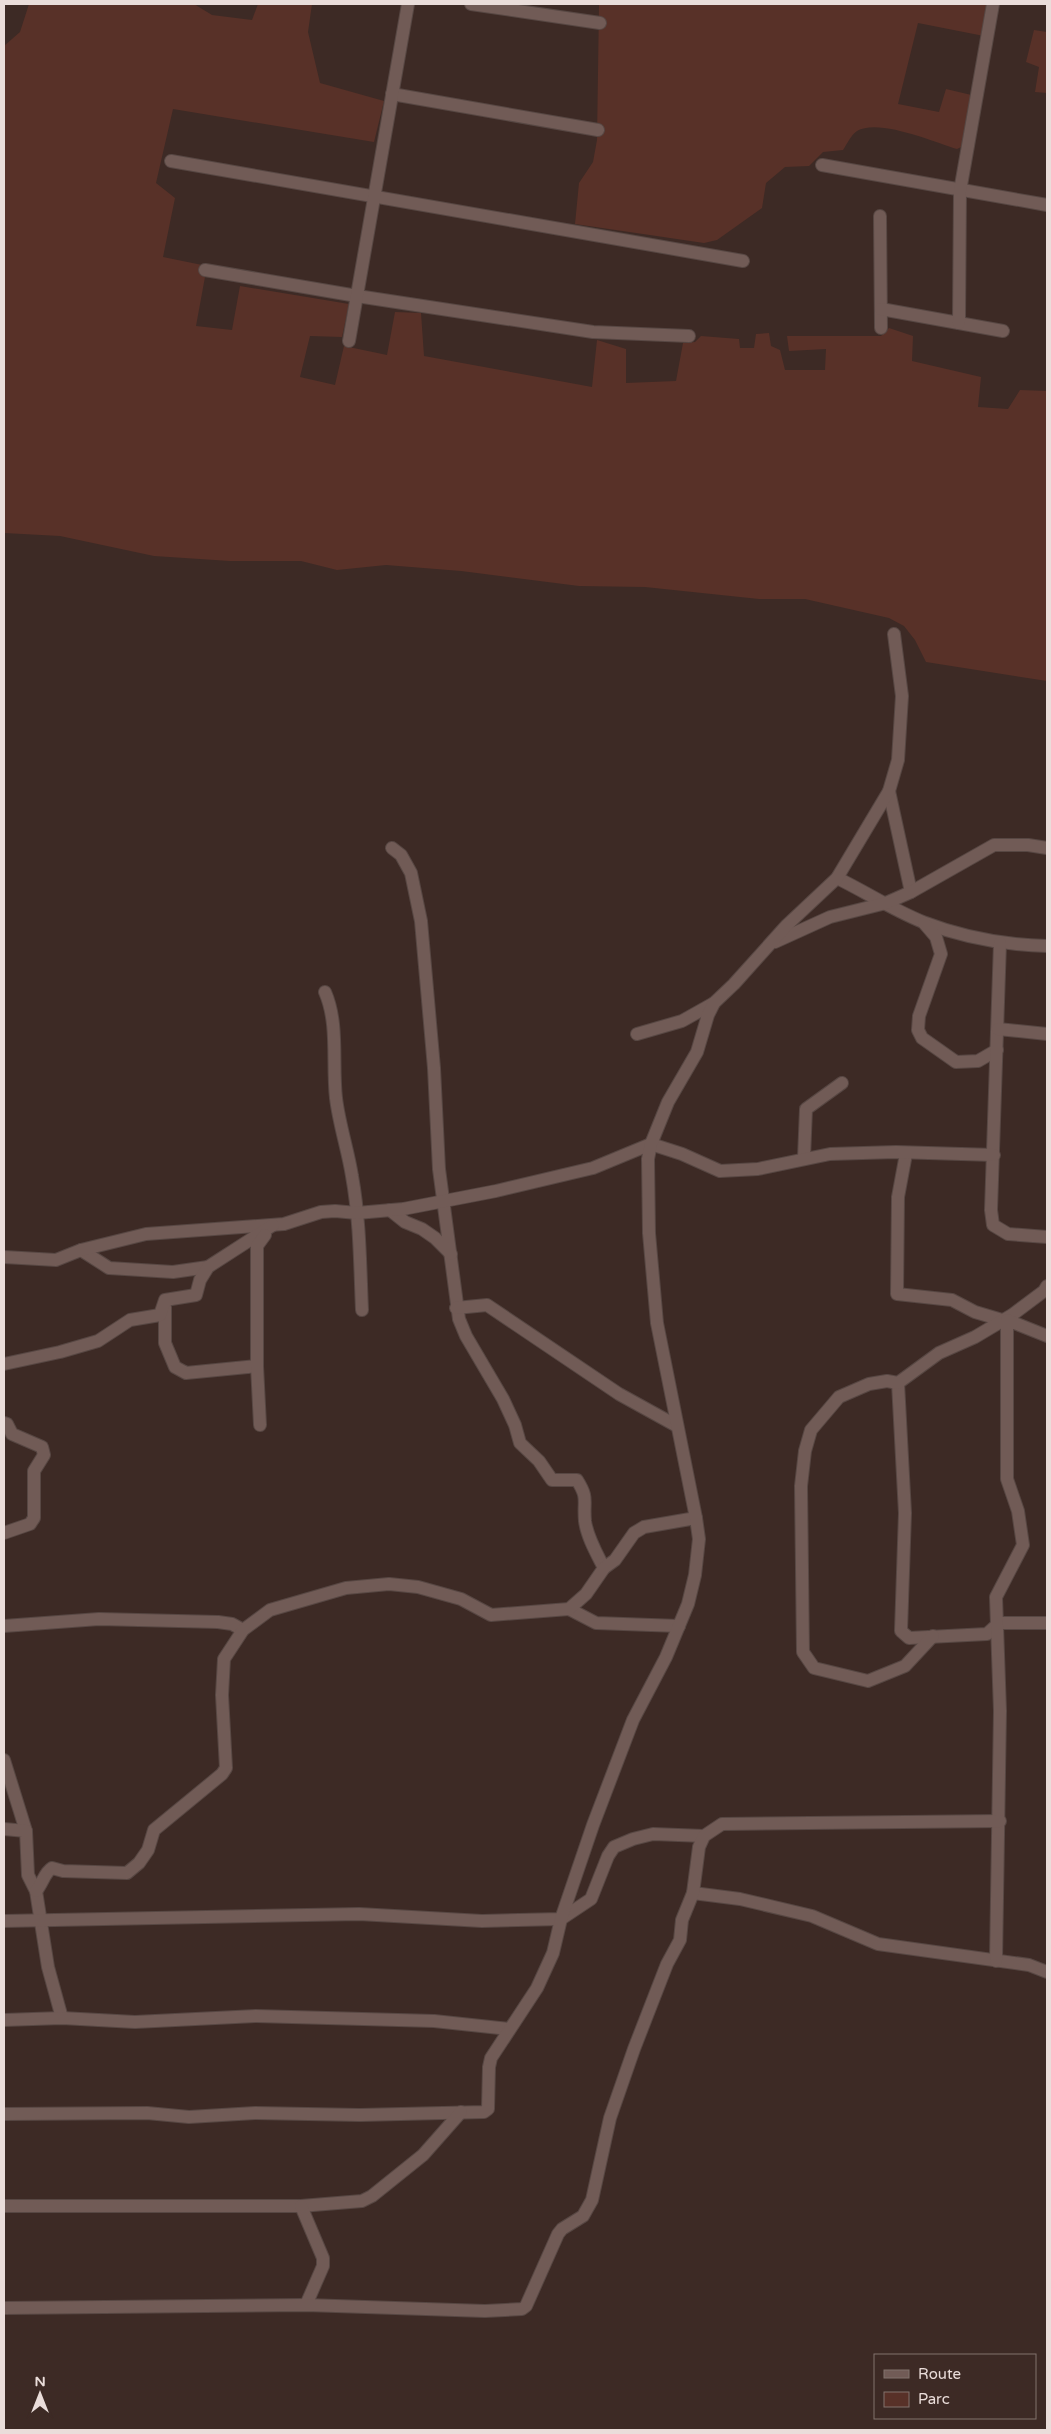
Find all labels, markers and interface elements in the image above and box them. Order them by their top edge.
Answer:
legend [874,2354,1036,2419]
text: Route [918,2365,961,2383]
north arrow [15,2369,65,2419]
text: N [34,2373,46,2390]
text: Parc [918,2390,950,2408]

